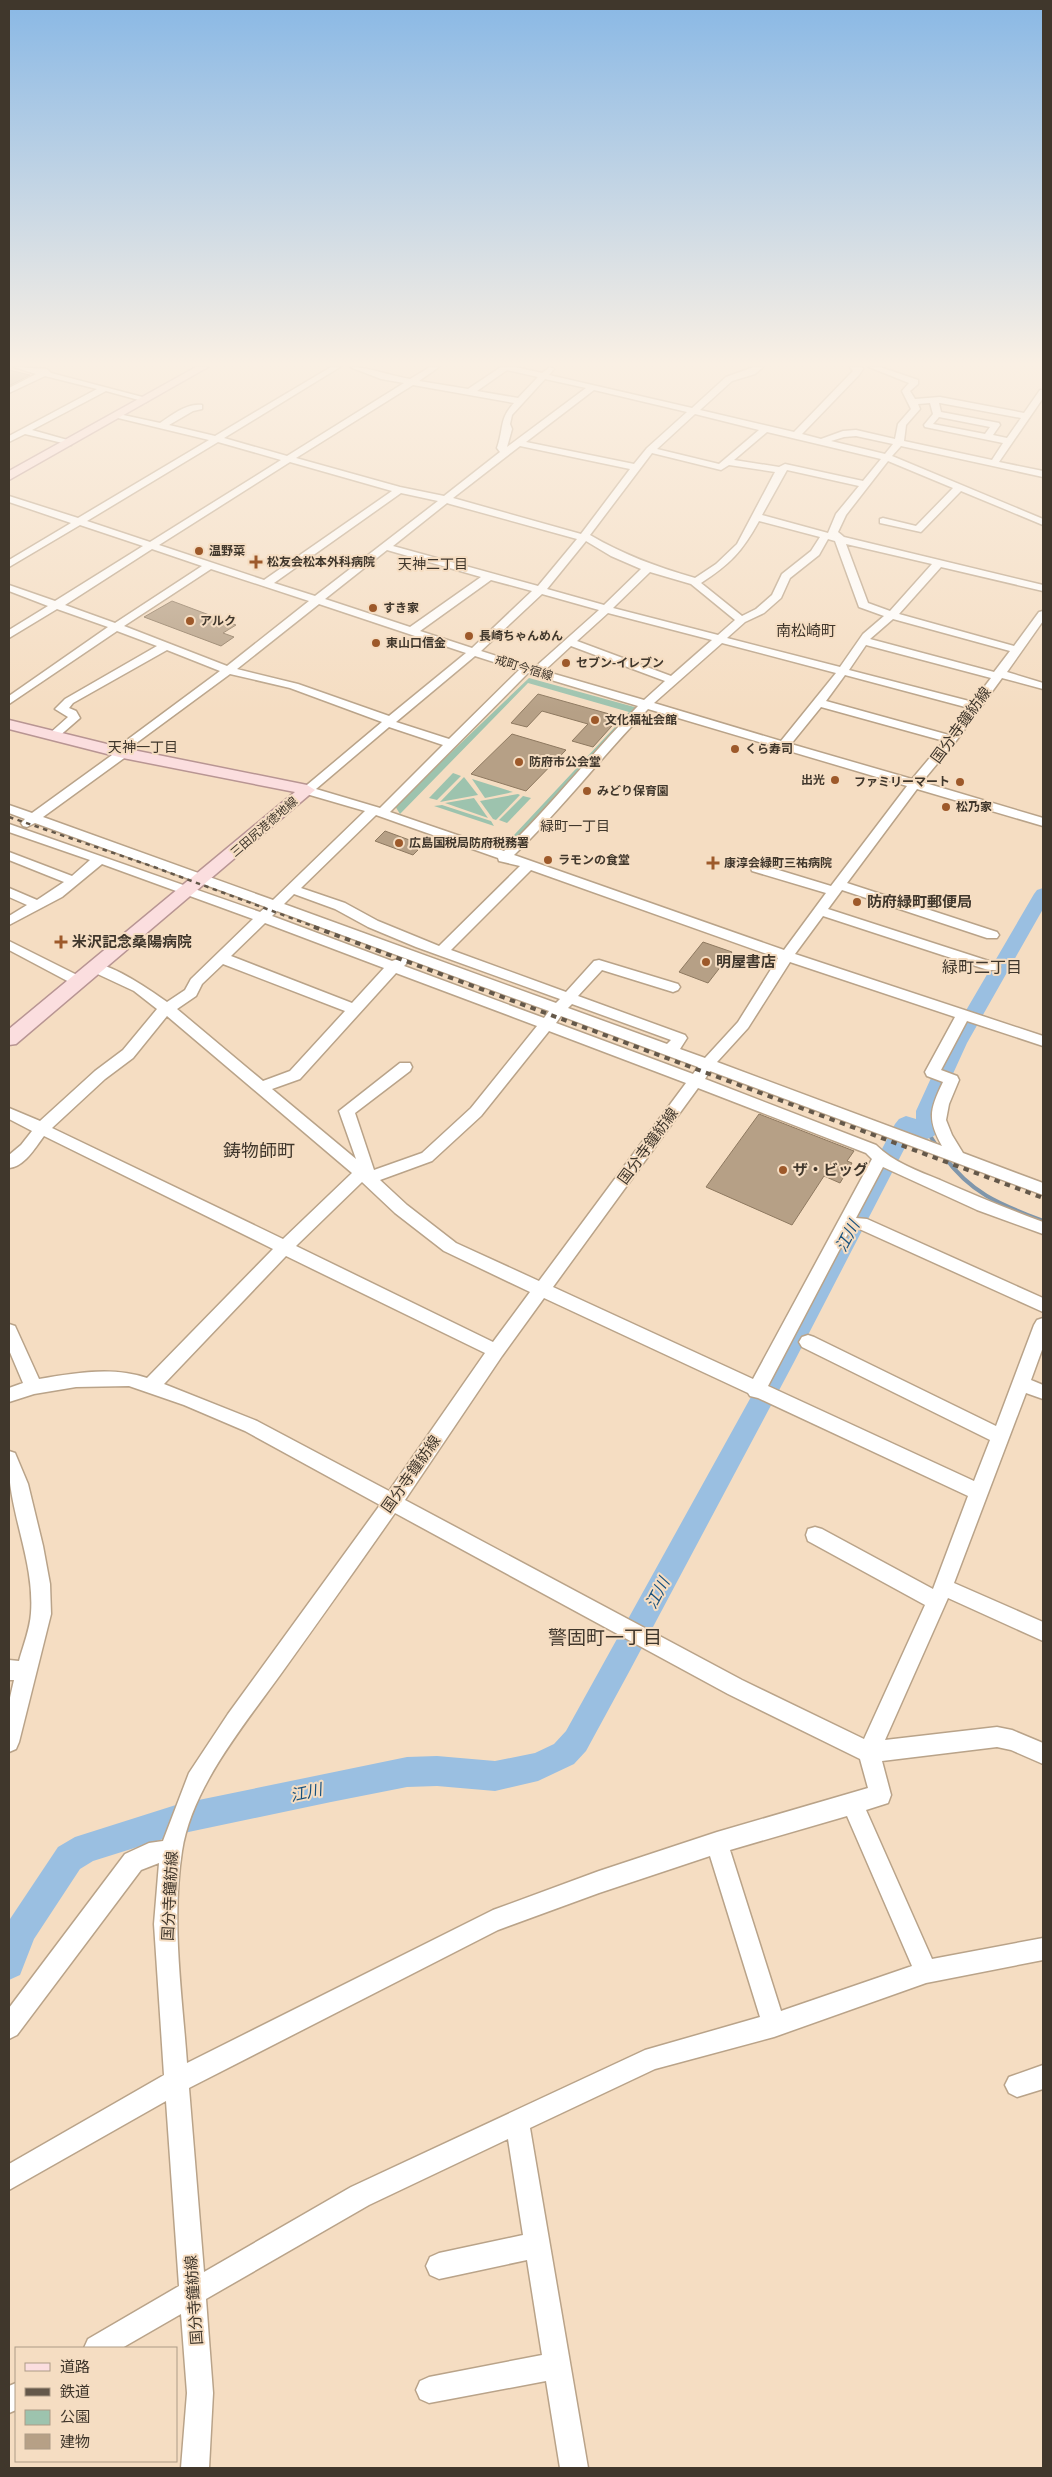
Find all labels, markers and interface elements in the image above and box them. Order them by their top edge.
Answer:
place label: 温野菜 [209,541,245,559]
marker: 温野菜 [193,545,205,557]
place label: 松友会松本外科病院 [267,552,375,570]
district label: 天神二丁目 [398,553,468,573]
marker: 松友会松本外科病院 [249,555,263,569]
place label: すき家 [383,598,419,616]
marker: すき家 [367,602,379,614]
place label: アルク [200,611,236,629]
marker: アルク [184,615,196,627]
district label: 南松崎町 [776,618,836,641]
place label: 長崎ちゃんめん [479,626,563,644]
marker: 長崎ちゃんめん [463,630,475,642]
place label: 東山口信金 [386,633,446,651]
marker: 東山口信金 [370,637,382,649]
street label: 戒町今宿線 [493,650,556,684]
place label: セブン-イレブン [576,653,664,671]
marker: セブン-イレブン [560,657,572,669]
street label: 国分寺鐘紡線 [924,681,996,767]
place label: 文化福祉会館 [605,710,677,728]
marker: 文化福祉会館 [589,714,601,726]
district label: 天神一丁目 [108,736,178,756]
place label: くら寿司 [745,739,793,757]
marker: くら寿司 [729,743,741,755]
place label: 防府市公会堂 [529,752,601,770]
marker: 防府市公会堂 [513,756,525,768]
place label: 出光 [801,770,825,788]
place label: ファミリーマート [854,772,950,790]
marker: 出光 [829,774,841,786]
marker: ファミリーマート [954,776,966,788]
place label: みどり保育園 [597,781,669,799]
marker: みどり保育園 [581,785,593,797]
street label: 三田尻港徳地線 [226,792,301,861]
place label: 松乃家 [956,797,992,815]
marker: 松乃家 [940,801,952,813]
district label: 緑町一丁目 [540,815,610,835]
place label: 広島国税局防府税務署 [409,833,529,851]
marker: 広島国税局防府税務署 [393,837,405,849]
place label: ラモンの食堂 [558,850,630,868]
place label: 康淳会緑町三祐病院 [724,853,832,871]
marker: ラモンの食堂 [542,854,554,866]
marker: 康淳会緑町三祐病院 [706,856,720,870]
place label: 防府緑町郵便局 [867,889,972,912]
marker: 防府緑町郵便局 [851,896,863,908]
place label: 米沢記念桑陽病院 [72,929,192,952]
marker: 米沢記念桑陽病院 [54,935,68,949]
place label: 明屋書店 [716,949,776,972]
district label: 緑町二丁目 [942,954,1022,978]
marker: 明屋書店 [700,956,712,968]
street label: 国分寺鐘紡線 [611,1102,683,1188]
district label: 鋳物師町 [223,1136,295,1163]
place label: ザ・ビッグ [793,1157,868,1180]
marker: ザ・ビッグ [777,1164,789,1176]
water label: 江川 [828,1214,865,1255]
street label: 国分寺鐘紡線 [375,1430,445,1517]
water label: 江川 [638,1571,675,1612]
district label: 警固町一丁目 [548,1622,662,1650]
water label: 江川 [288,1776,326,1806]
street label: 国分寺鐘紡線 [155,1850,182,1941]
street label: 国分寺鐘紡線 [178,2254,207,2346]
legend [15,2347,178,2462]
text: 道路 [60,2354,90,2377]
text: 鉄道 [60,2379,90,2402]
text: 公園 [60,2404,90,2427]
text: 建物 [60,2429,90,2452]

